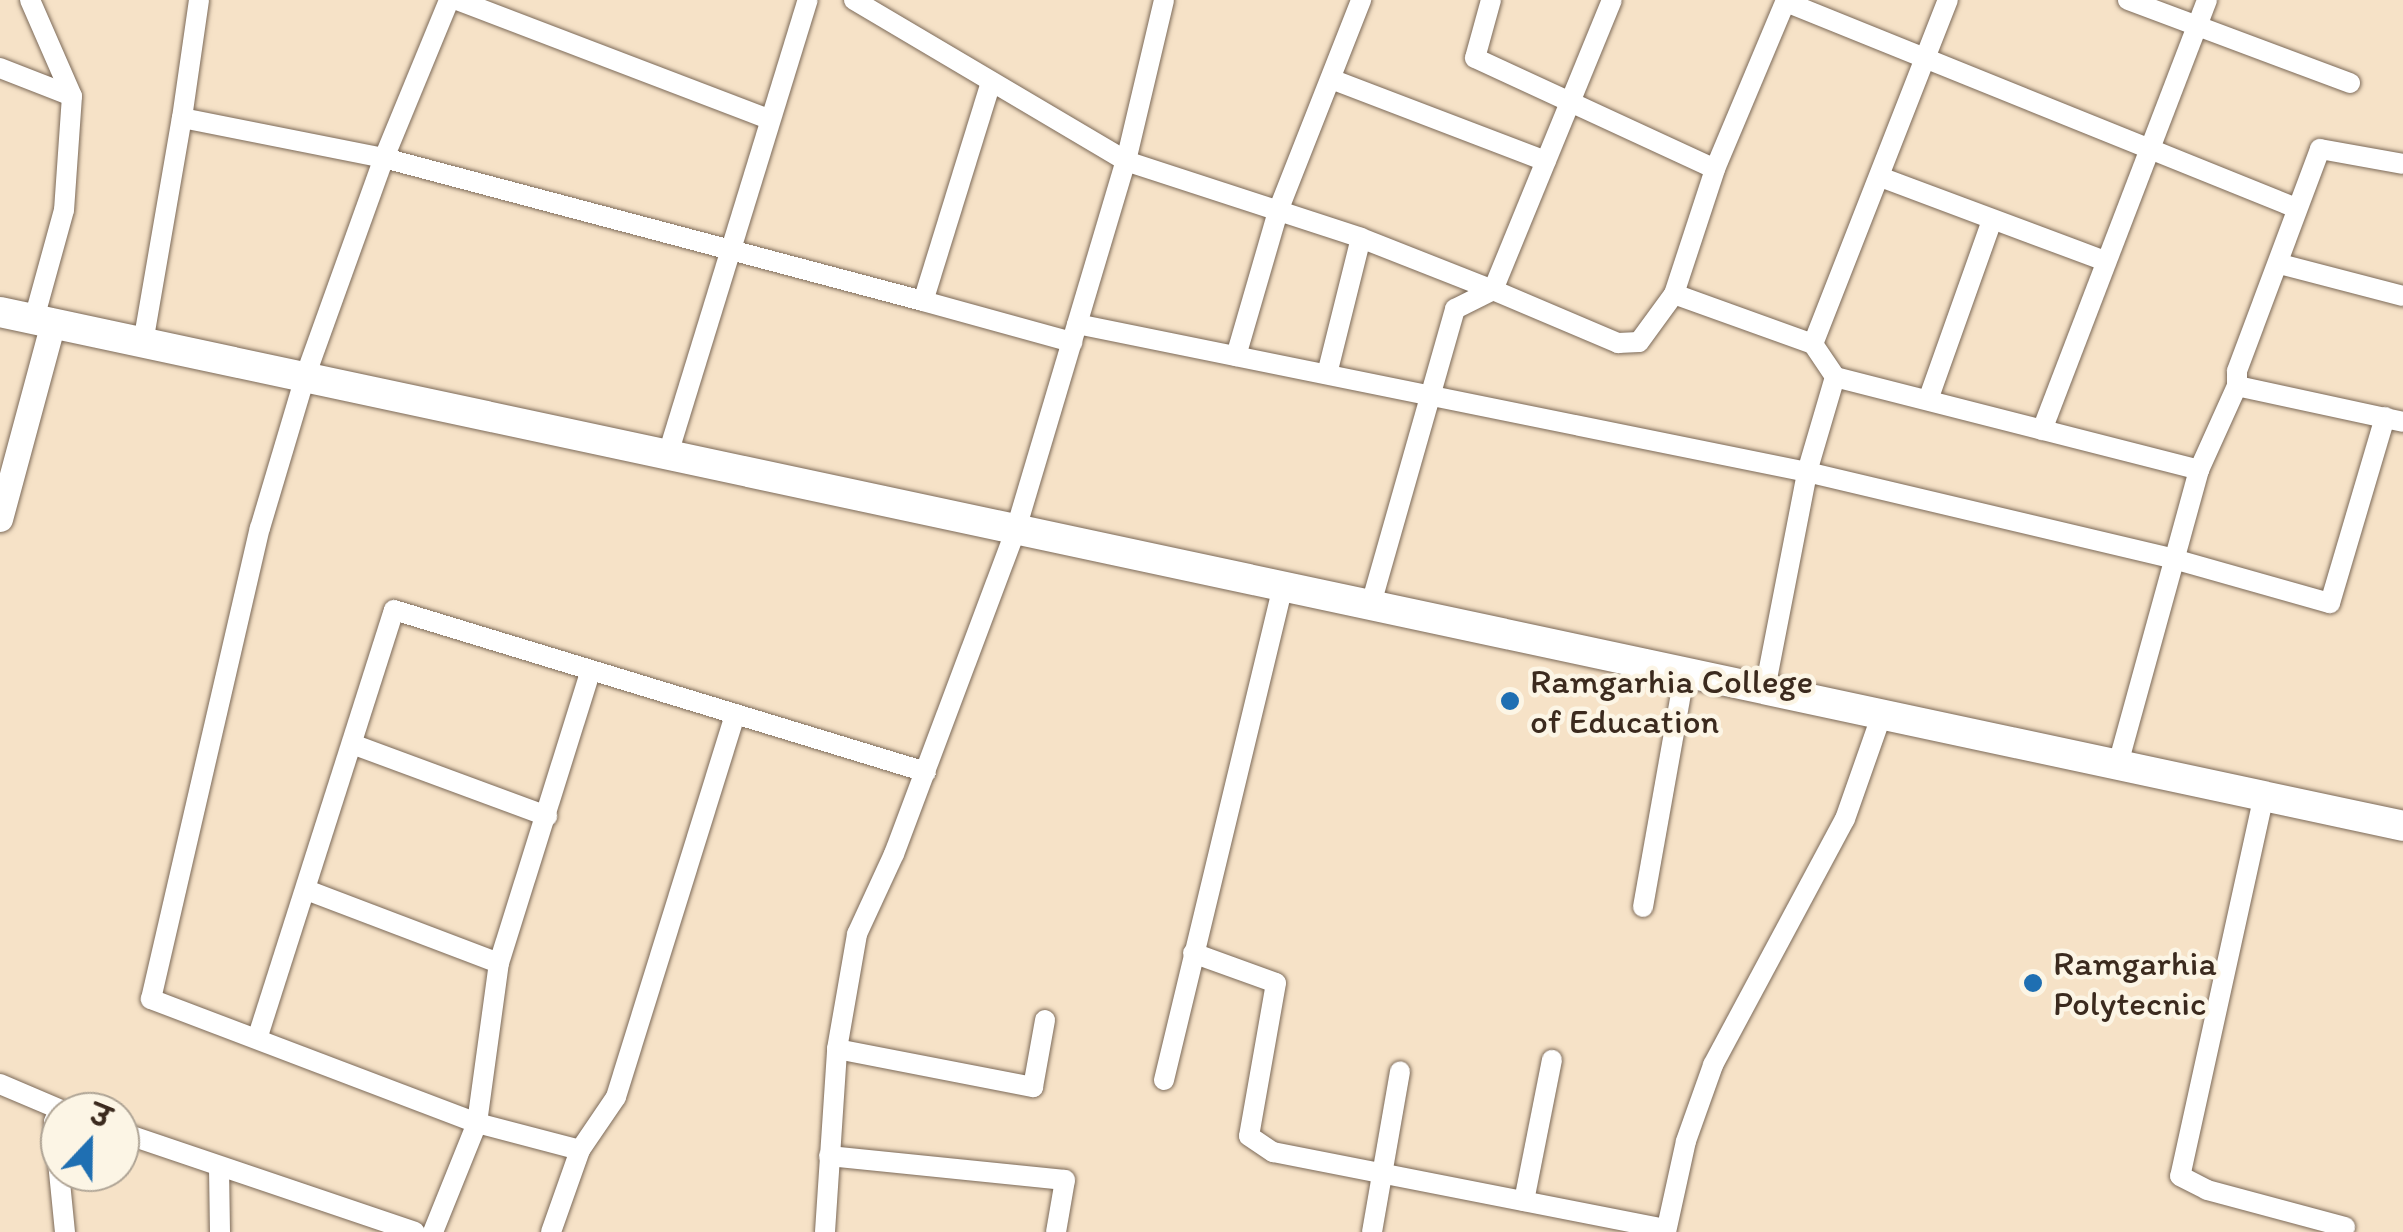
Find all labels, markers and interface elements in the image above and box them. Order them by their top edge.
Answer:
place label: Ramgarhia College of Education [1530,660,1813,742]
marker: Ramgarhia College of Education [1499,690,1521,712]
place label: Ramgarhia Polytecnic [2053,942,2217,1024]
marker: Ramgarhia Polytecnic [2022,972,2044,994]
north arrow [40,1092,140,1192]
text: उ [85,1097,116,1135]

